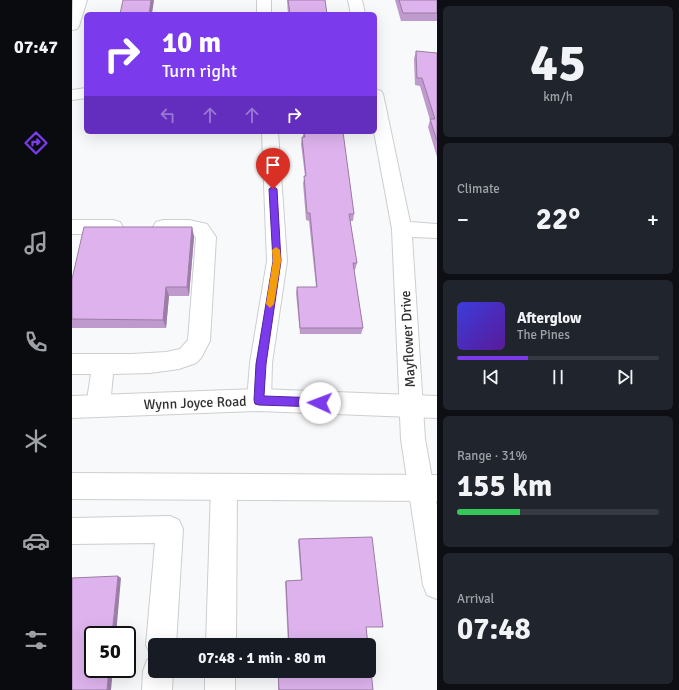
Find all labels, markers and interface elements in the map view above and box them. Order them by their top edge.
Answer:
text: 10 m [162,26,221,60]
icon: right [96,28,148,80]
text: 45 [530,31,586,95]
text: 07:47 [14,36,58,58]
text: Turn right [162,60,237,82]
text: km/h [543,89,573,105]
icon: left [157,104,179,126]
icon: ahead [199,104,221,126]
icon: ahead [241,104,263,126]
icon: right [283,104,305,126]
icon: directions [22,129,50,157]
pin [256,148,290,189]
icon: arrive [262,154,284,176]
text: Climate [457,181,500,197]
text: 22° [536,201,580,238]
text: − [457,206,469,233]
text: + [647,206,659,233]
icon: music [22,229,50,257]
street label: Mayflower Drive [397,290,419,388]
text: Afterglow [517,309,581,327]
text: The Pines [517,327,570,343]
icon: phone [22,328,50,356]
icon: previous [480,366,502,388]
icon: pause [547,366,569,388]
icon: next [614,366,636,388]
position arrow [299,382,341,424]
street label: Wynn Joyce Road [143,393,247,413]
icon: climate [22,427,50,455]
text: Range · 31% [457,448,527,464]
text: 155 km [457,468,552,505]
icon: car [22,527,50,555]
text: Arrival [457,591,494,607]
text: 07:48 [457,611,531,648]
icon: filters [22,626,50,654]
speed limit sign: 50 [84,626,136,678]
text: 07:48 · 1 min · 80 m [198,649,326,667]

